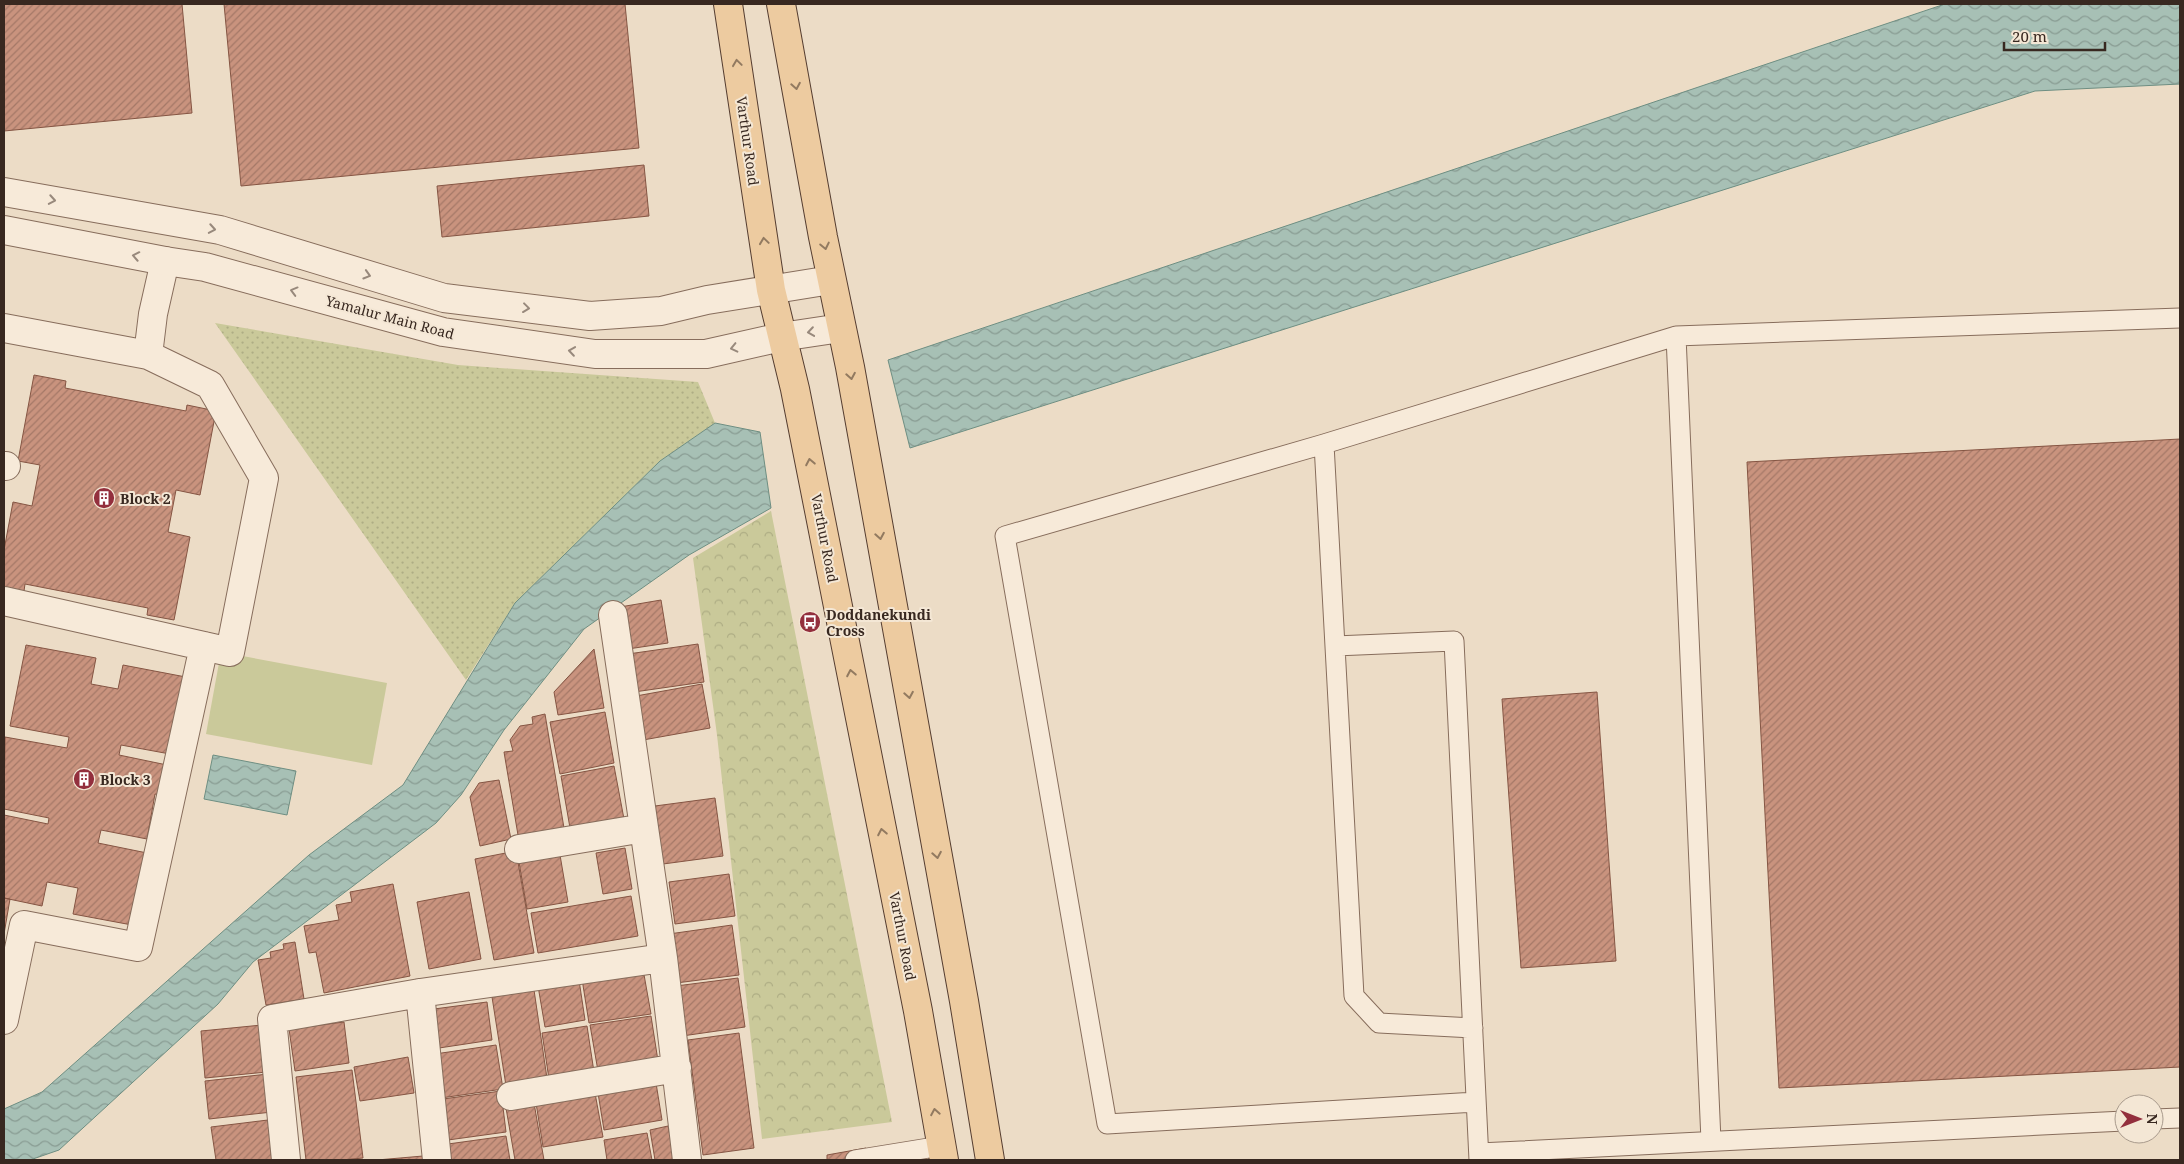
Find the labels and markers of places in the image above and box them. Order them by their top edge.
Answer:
building icon: Block 2 [92,486,116,510]
place label: Block 2 [120,489,171,508]
place label: Doddanekundi Cross [826,605,931,640]
bus stop icon: Doddanekundi Cross [798,610,822,634]
building icon: Block 3 [72,767,96,791]
place label: Block 3 [100,770,151,789]

